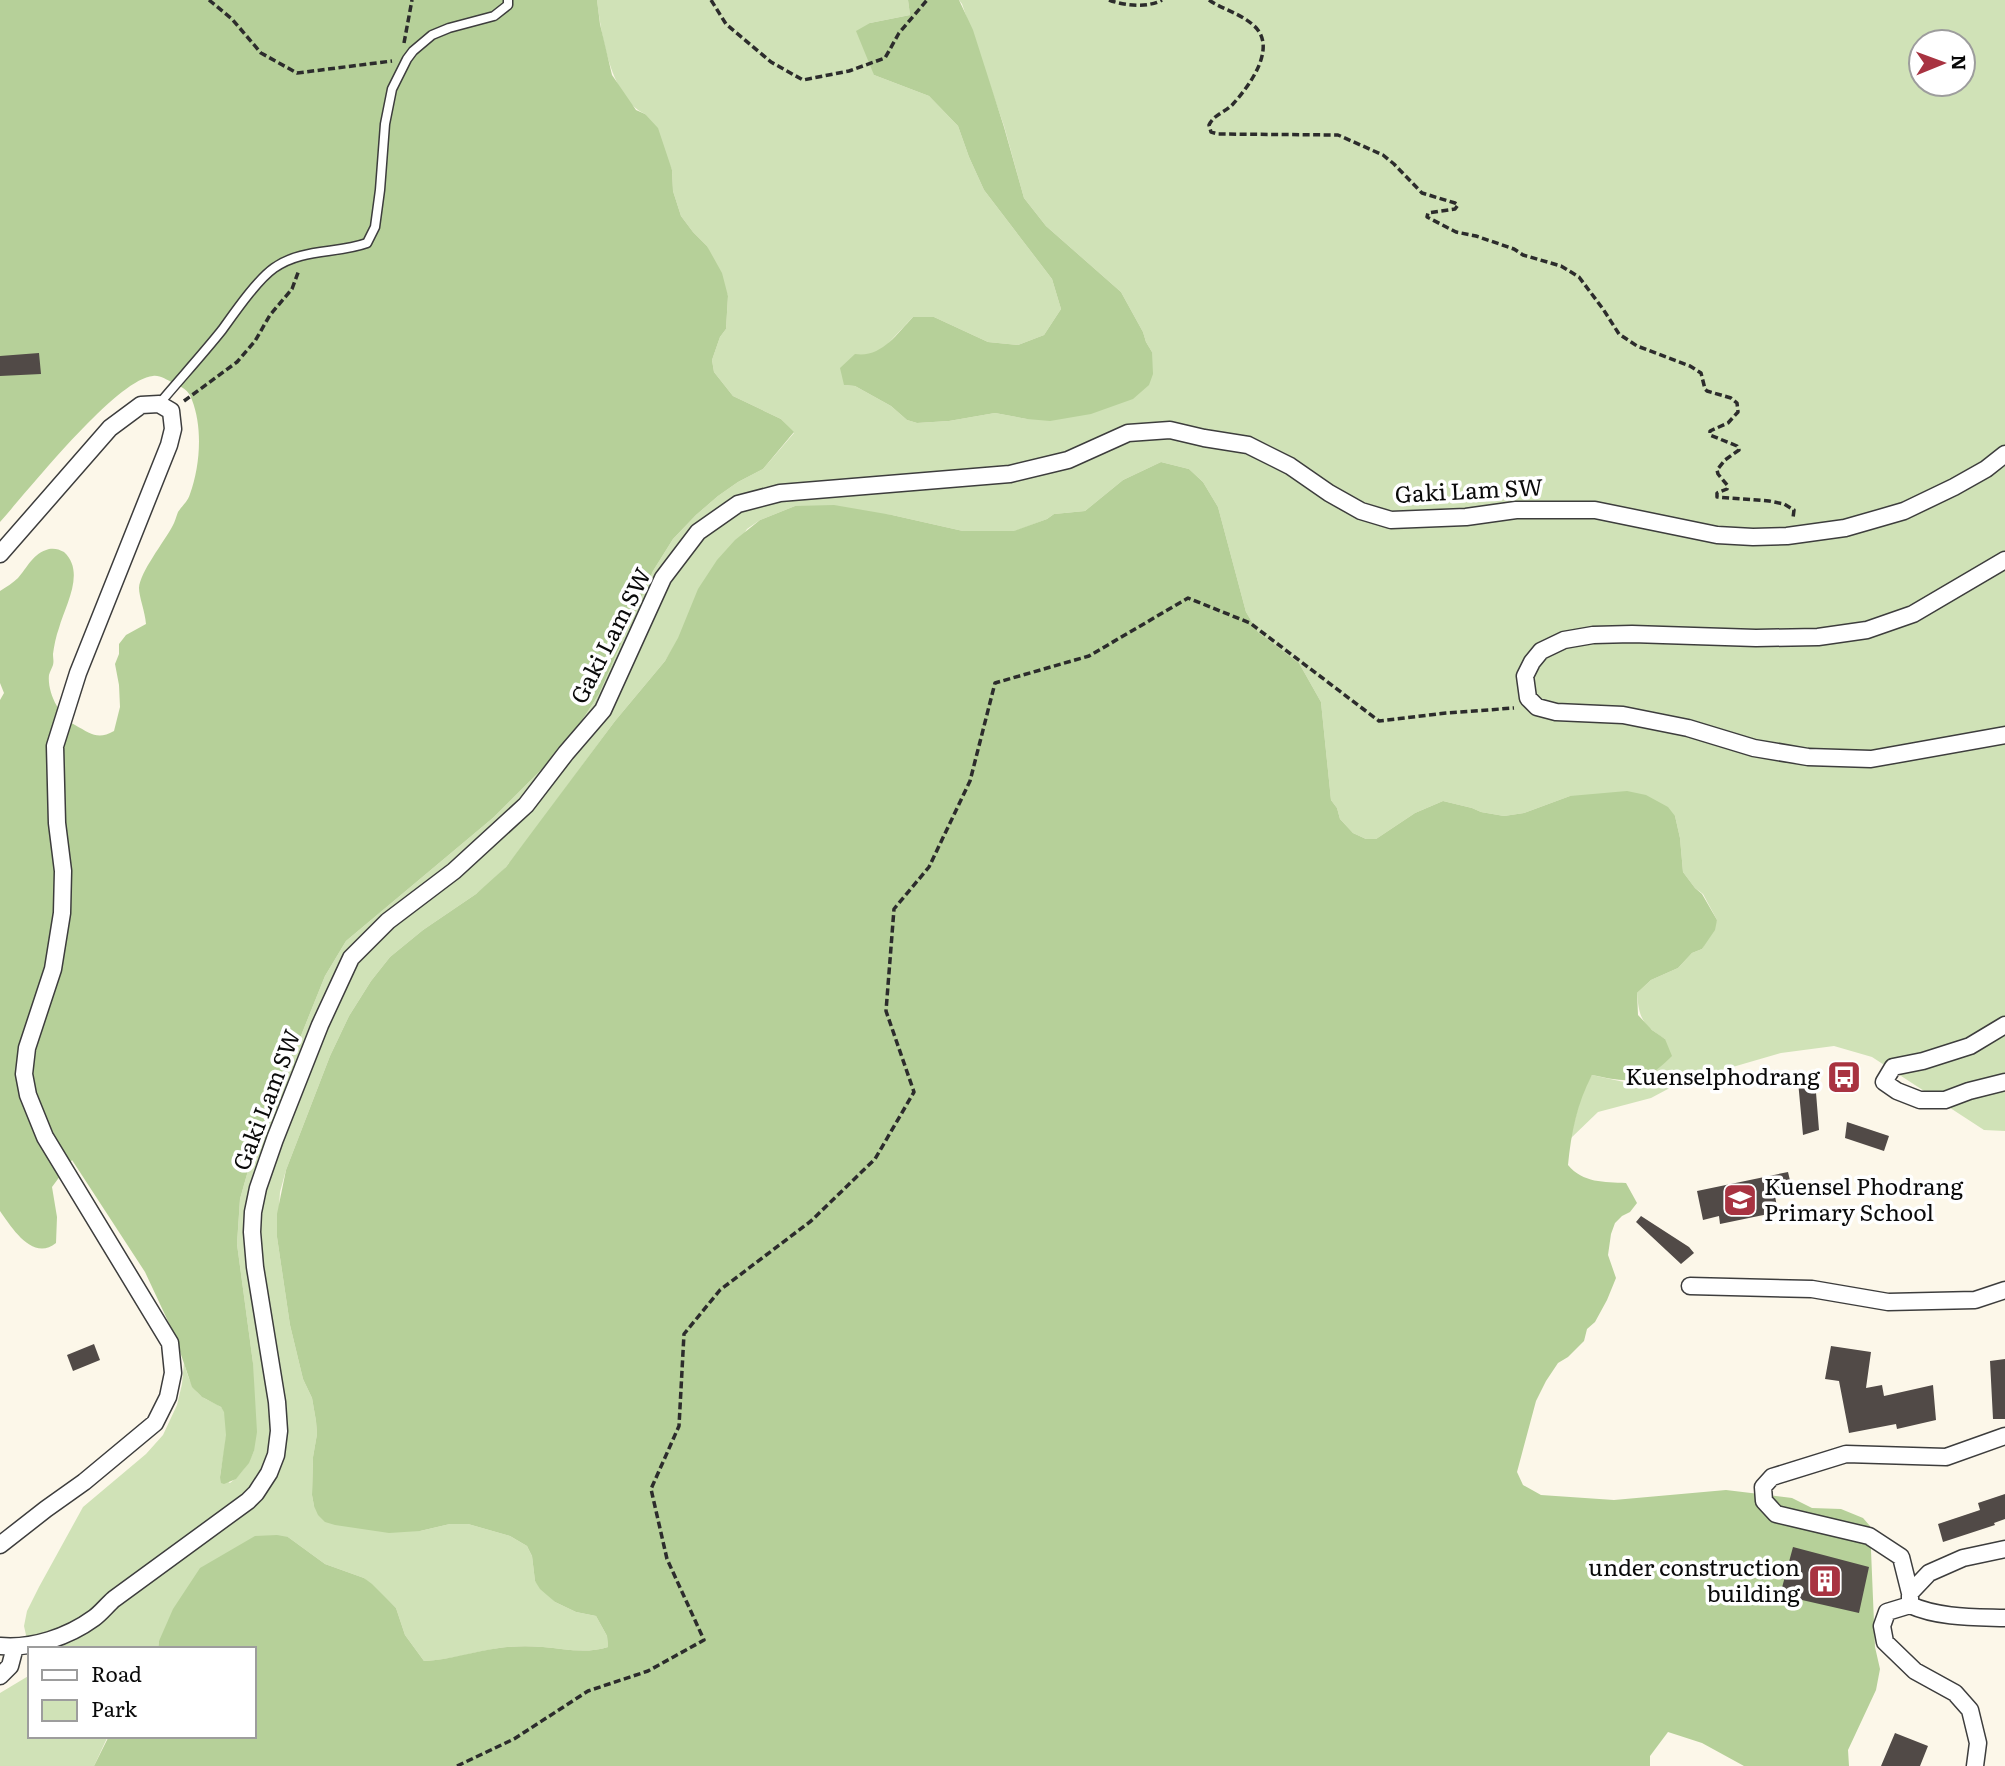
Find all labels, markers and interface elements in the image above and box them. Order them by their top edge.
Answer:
north arrow [1907,28,1977,98]
text: N [1946,54,1974,71]
street label: Gaki Lam SW [1394,468,1544,510]
street label: Gaki Lam SW [560,561,658,709]
street label: Gaki Lam SW [223,1024,308,1175]
place label: Kuenselphodrang [1625,1058,1820,1092]
bus stop icon: Kuenselphodrang [1825,1058,1863,1096]
place label: Kuensel Phodrang Primary School [1764,1168,1964,1228]
school or university icon: Kuensel Phodrang Primary School [1721,1181,1759,1219]
place label: under construction building [1588,1549,1800,1609]
building icon: under construction building [1806,1562,1844,1600]
legend [28,1647,256,1738]
text: Road [91,1657,142,1688]
text: Park [91,1692,137,1723]

